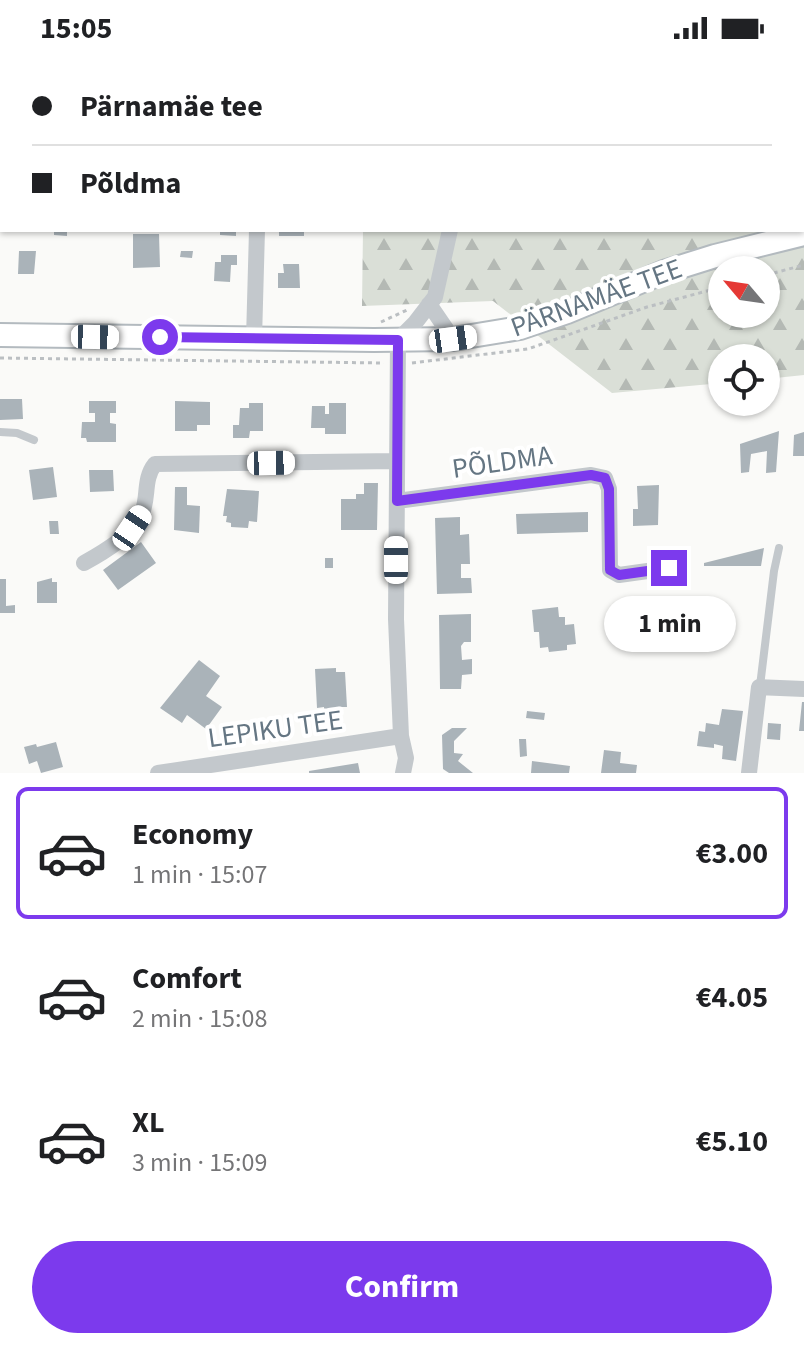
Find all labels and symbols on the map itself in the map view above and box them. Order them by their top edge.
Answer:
street label: PÄRNAMÄE TEE [505,248,688,347]
north arrow [708,256,780,328]
route start [142,319,178,355]
car [428,324,478,354]
car [71,325,119,349]
street label: PÕLDMA [449,435,556,489]
car [247,451,295,475]
car [109,501,155,555]
car [384,536,408,584]
route end [651,550,687,586]
callout: 1 min [603,596,735,652]
street label: LEPIKU TEE [205,700,345,758]

